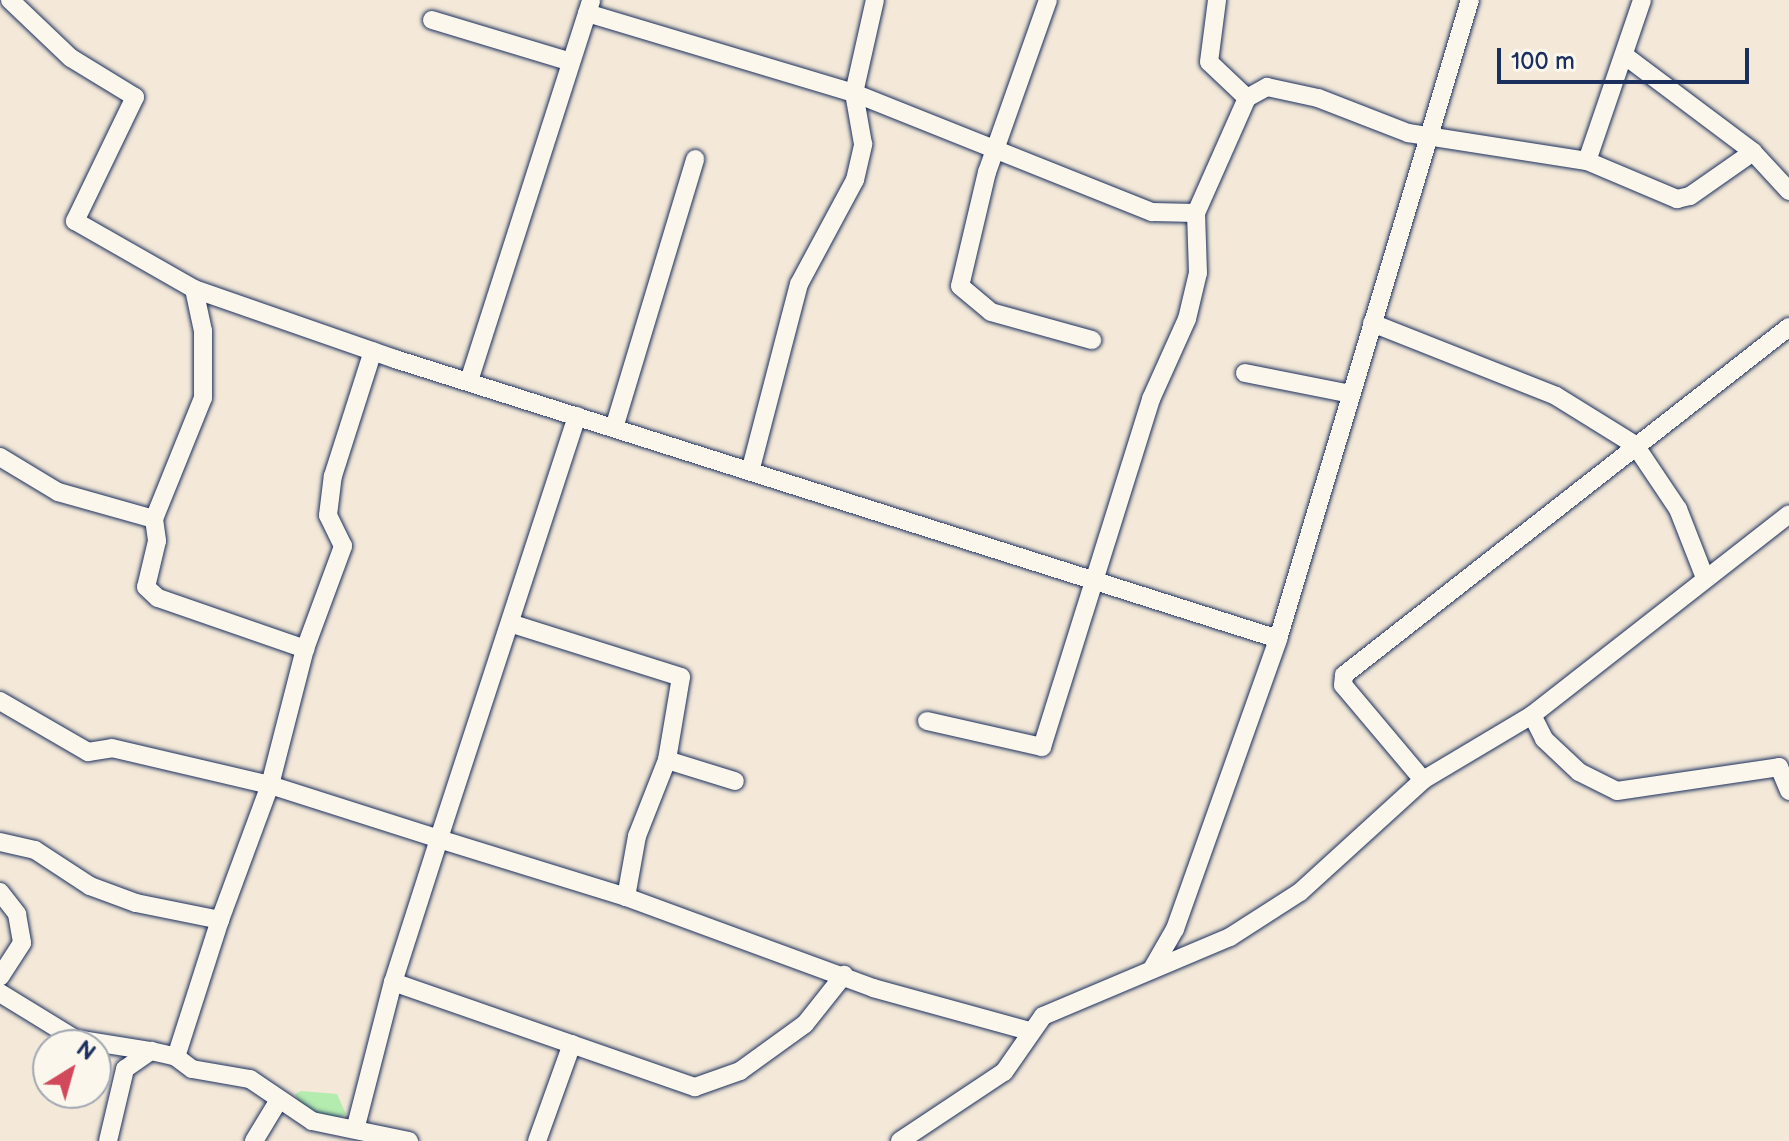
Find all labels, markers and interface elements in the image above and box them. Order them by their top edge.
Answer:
scale bar [1501,32,1753,82]
text: 100 m [1511,47,1575,76]
north arrow [32,1029,112,1109]
text: N [71,1035,100,1067]

